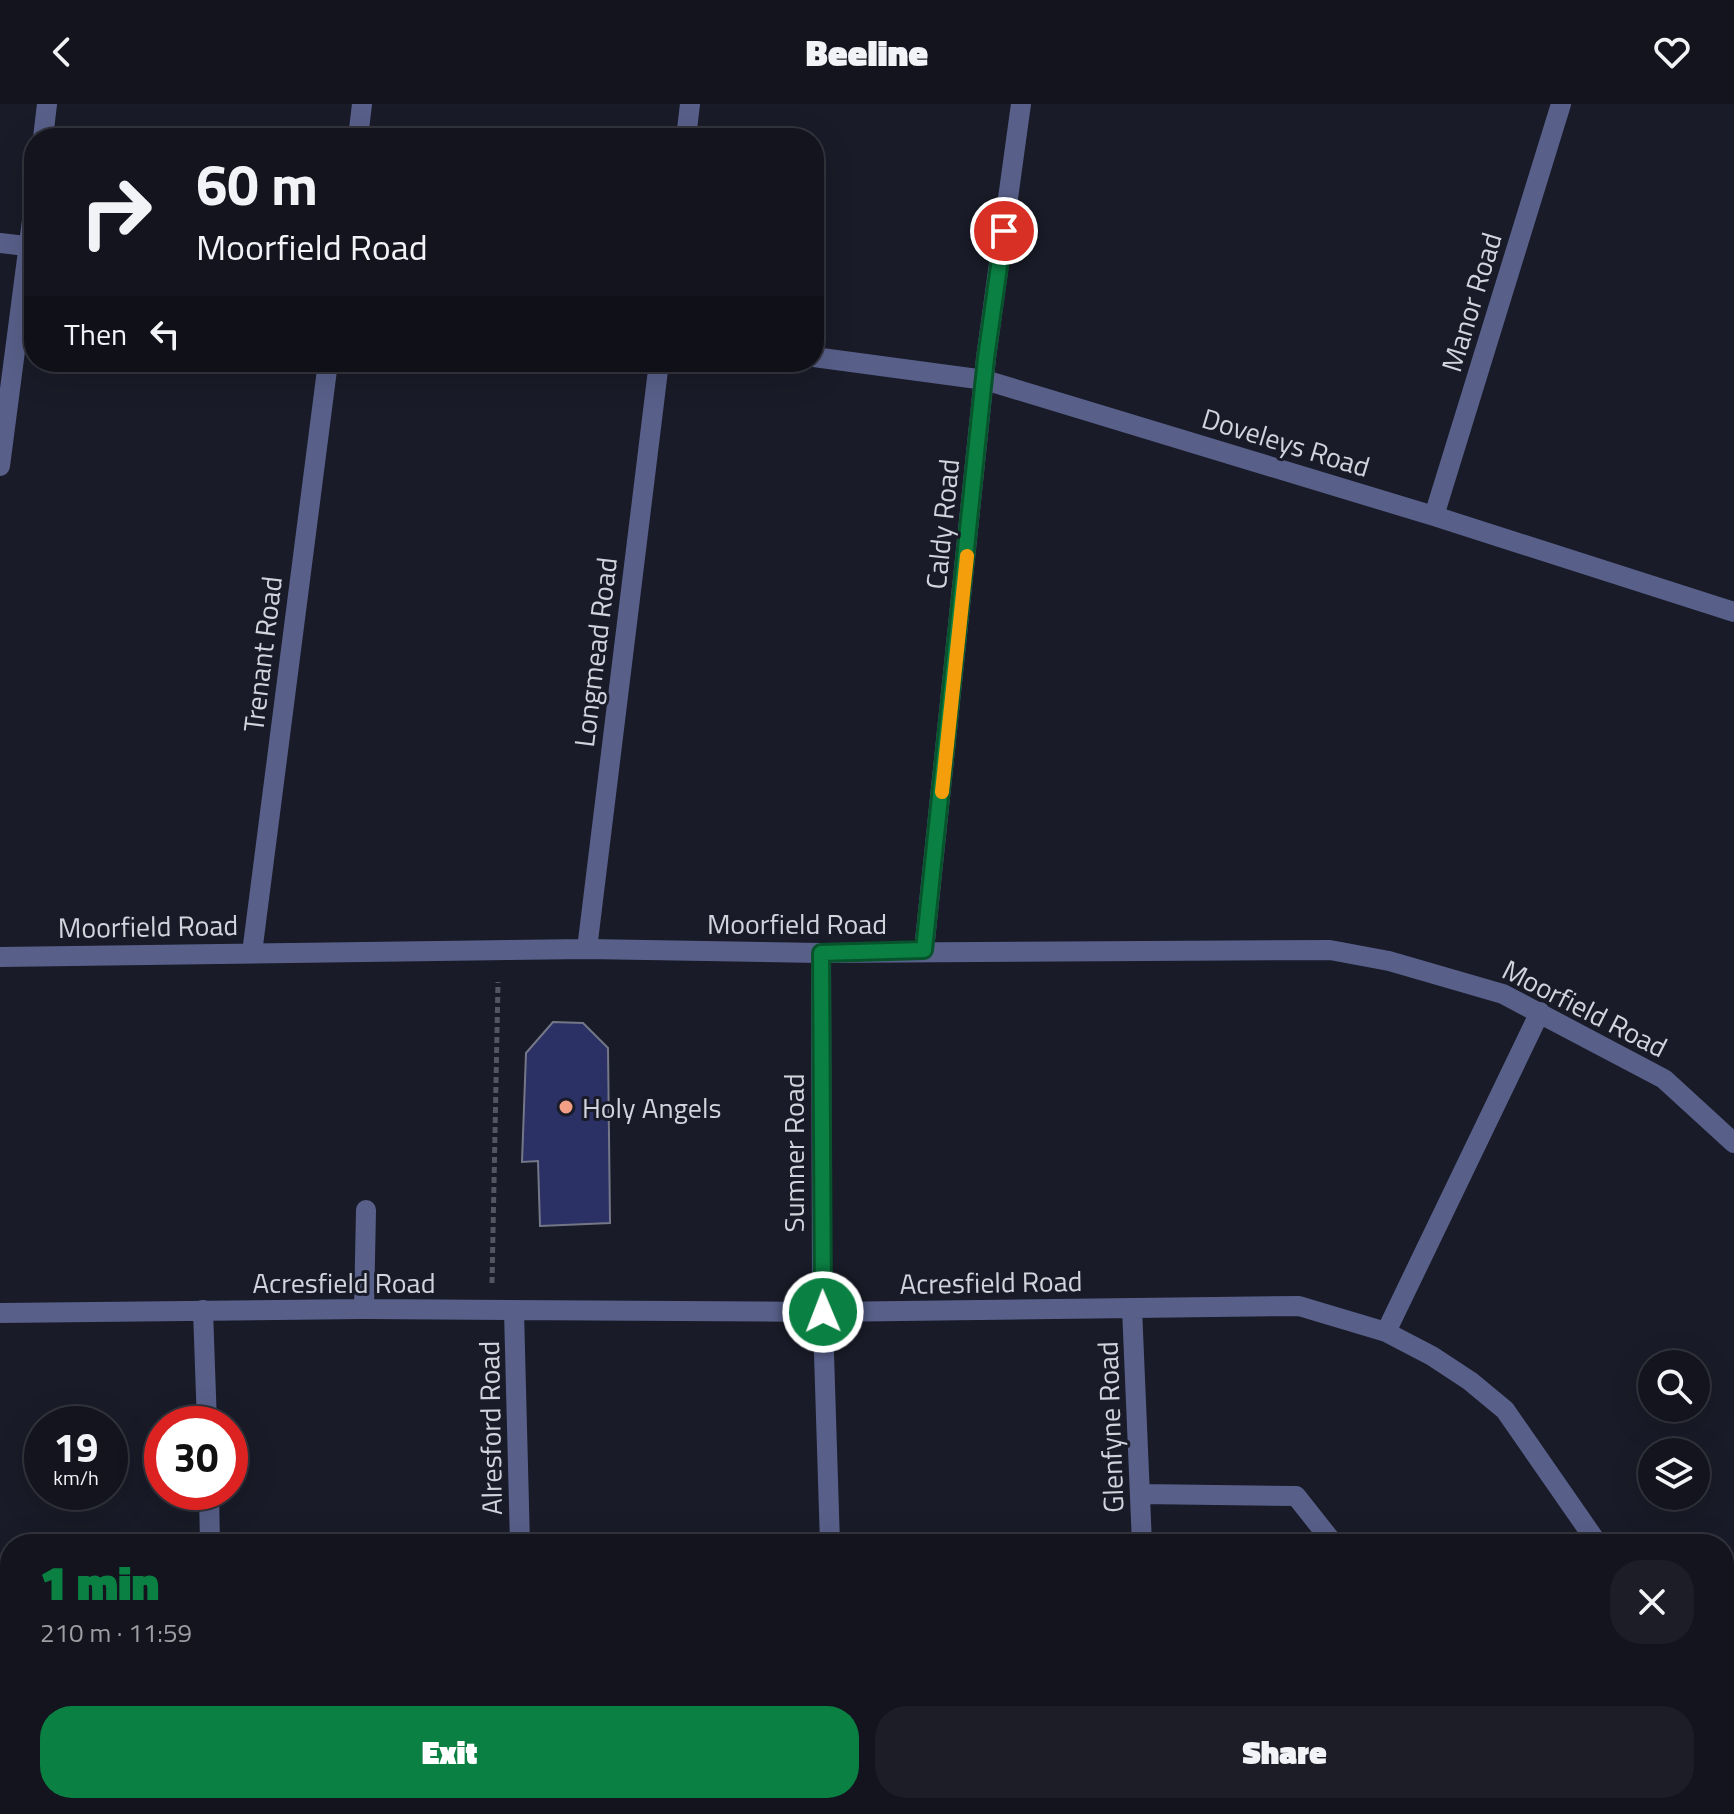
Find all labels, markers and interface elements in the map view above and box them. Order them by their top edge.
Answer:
text: Beeline [806,25,928,80]
icon: back [40,30,84,74]
icon: heart [1650,30,1694,74]
text: 60 m [196,142,318,227]
icon: right [64,160,168,264]
pin [970,197,1038,265]
icon: arrive [982,209,1026,253]
text: Moorfield Road [196,219,428,274]
street label: Manor Road [1429,227,1513,377]
text: Then [64,311,127,357]
icon: left [143,312,187,356]
street label: Doveleys Road [1197,396,1375,488]
street label: Caldy Road [914,457,970,591]
street label: Longmead Road [562,555,628,749]
street label: Trenant Road [231,574,293,734]
street label: Moorfield Road [707,902,887,945]
street label: Moorfield Road [58,903,238,949]
street label: Moorfield Road [1495,948,1675,1068]
street label: Sumner Road [772,1073,815,1233]
place label: Holy Angels [582,1086,721,1129]
marker: Holy Angels [557,1098,575,1116]
street label: Acresfield Road [899,1259,1083,1305]
street label: Acresfield Road [253,1261,435,1304]
position arrow [781,1270,865,1354]
street label: Alresford Road [467,1340,513,1516]
street label: Glenfyne Road [1086,1340,1134,1514]
map controls [1638,1350,1710,1510]
button: search [1638,1350,1710,1422]
speed limit sign: 30 [144,1406,248,1510]
text: 19 [54,1417,98,1478]
button: layers [1638,1438,1710,1510]
text: km/h [53,1462,99,1493]
text: 1 min [40,1546,159,1619]
button: close [1610,1560,1694,1644]
text: 210 m · 11:59 [40,1613,192,1652]
button: Exit [40,1706,859,1798]
button: Share [875,1706,1694,1798]

